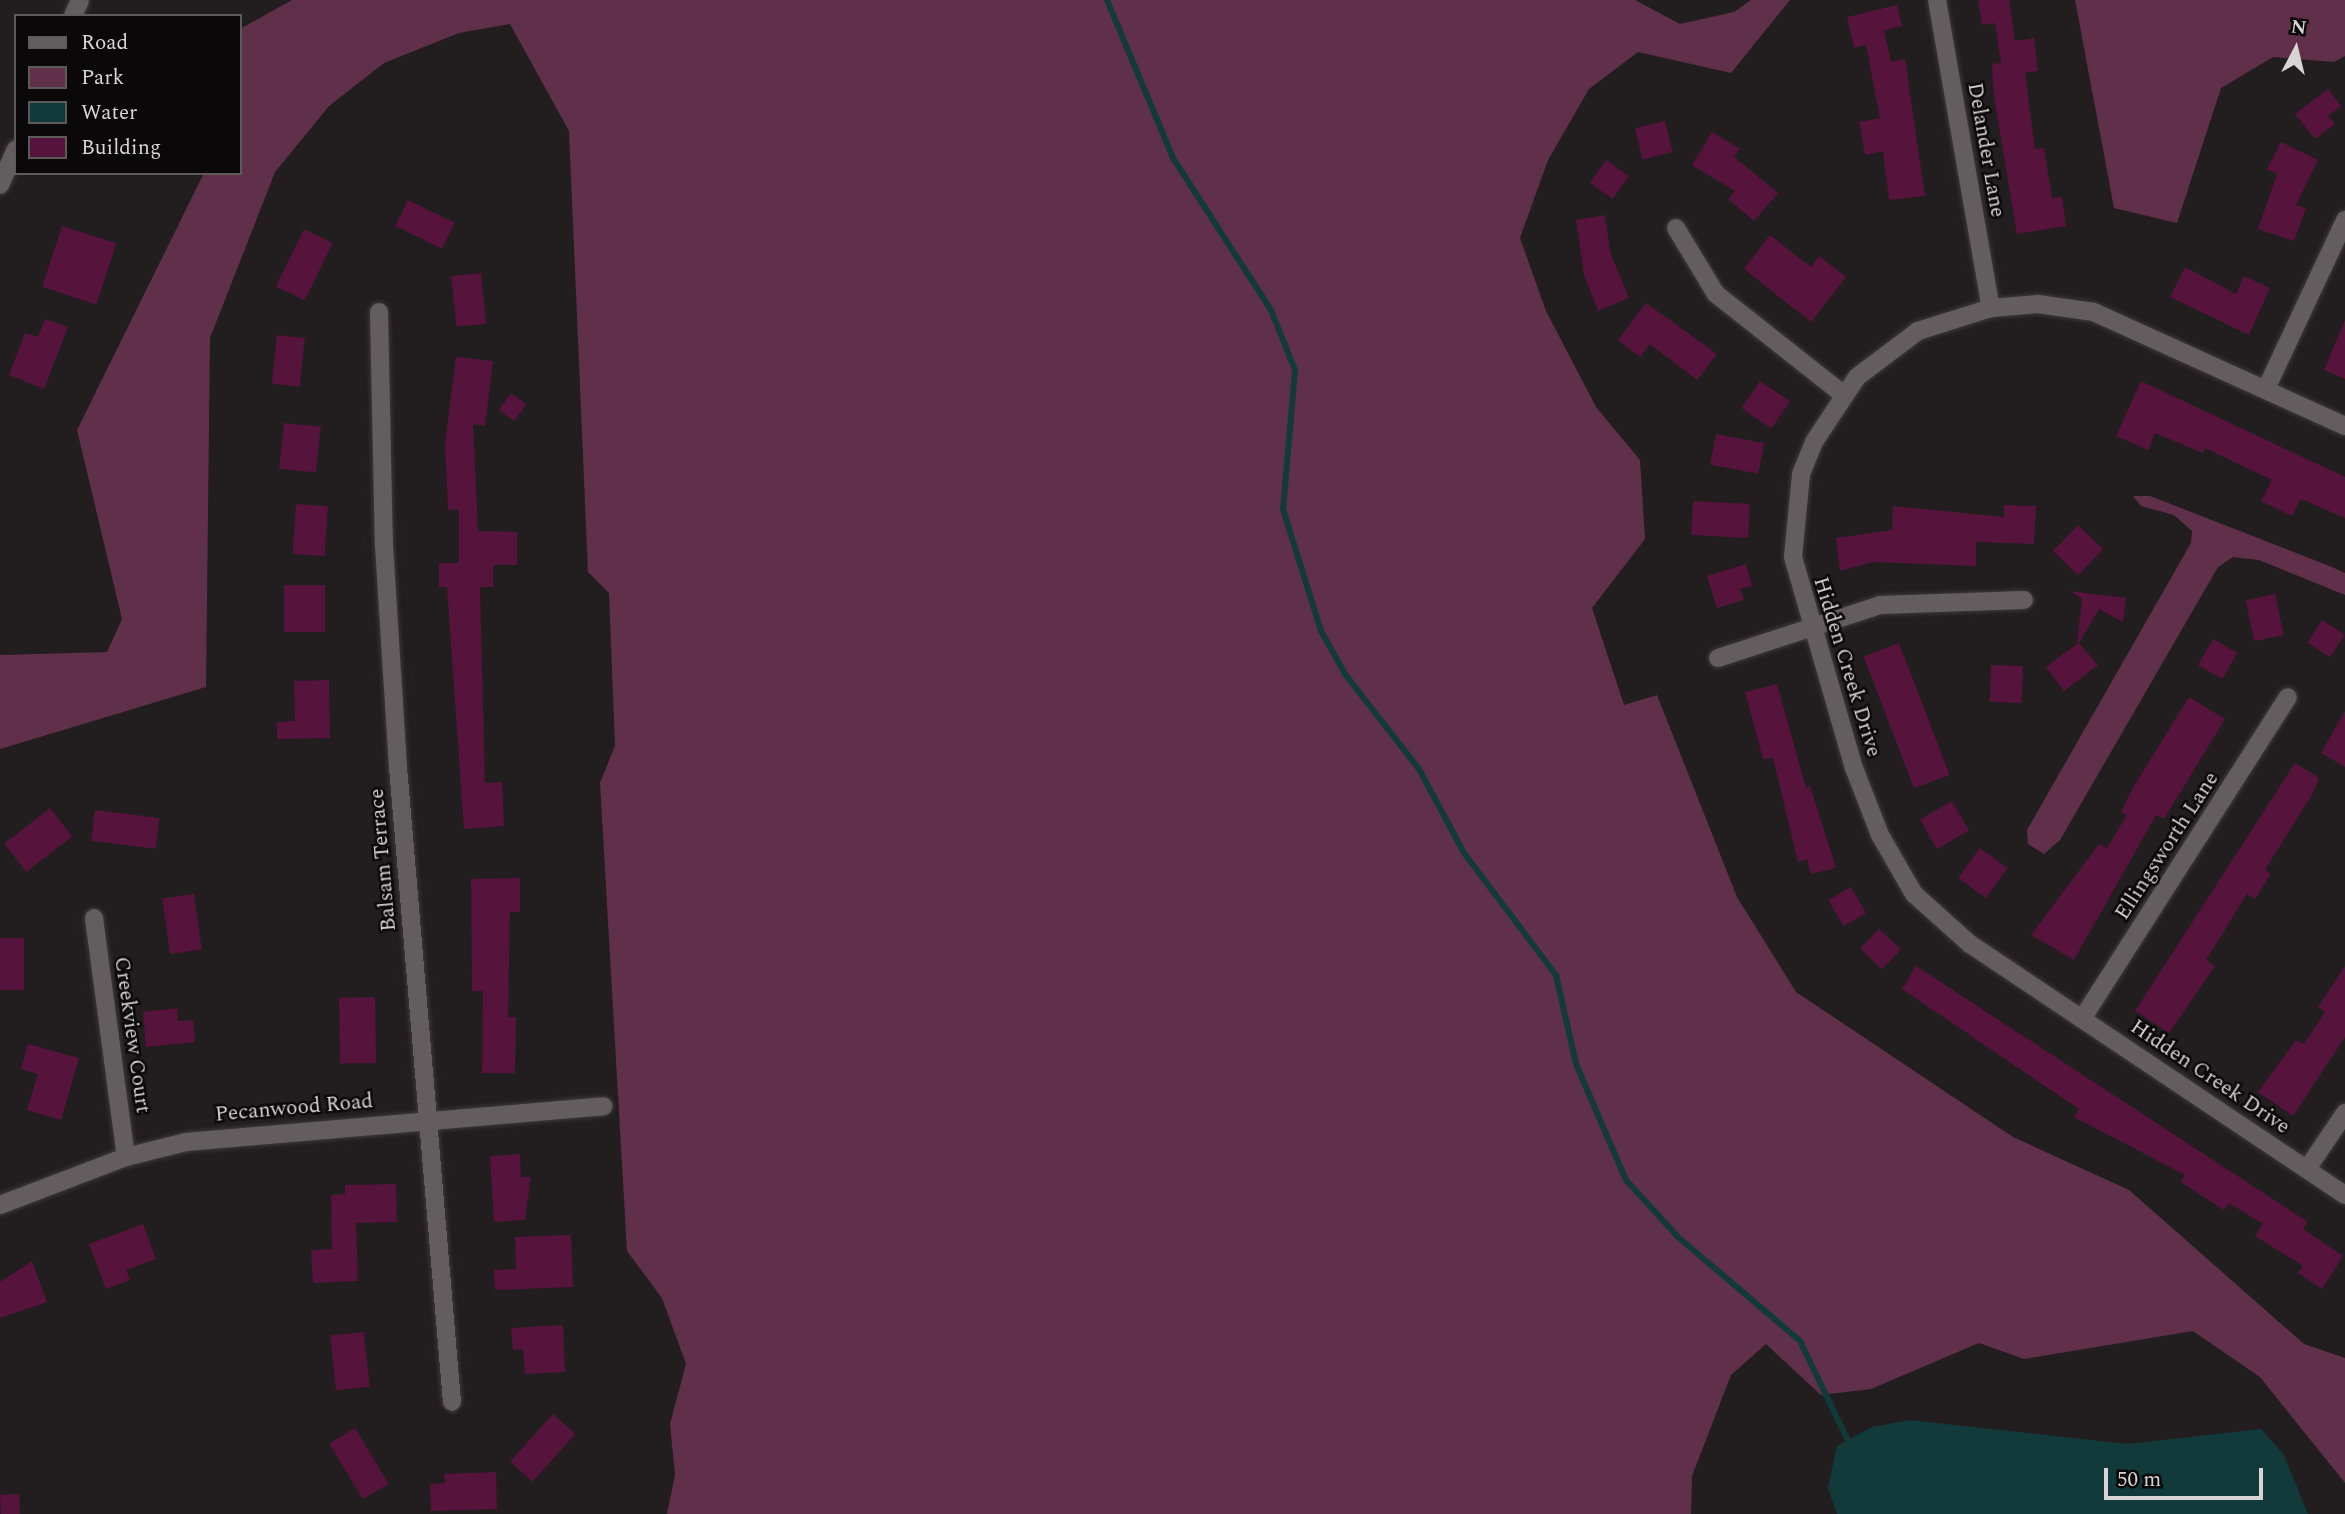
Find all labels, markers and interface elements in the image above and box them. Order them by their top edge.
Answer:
text: N [2289,12,2308,43]
legend [14,14,242,175]
north arrow [2261,14,2331,84]
text: Road [81,27,128,59]
text: Park [81,62,124,94]
street label: Delander Lane [1962,81,2010,219]
text: Water [81,97,137,129]
text: Building [81,132,161,164]
street label: Hidden Creek Drive [1808,574,1886,760]
street label: Ellingsworth Lane [2110,767,2224,925]
street label: Balsam Terrace [364,787,402,933]
street label: Creekview Court [109,955,155,1115]
street label: Hidden Creek Drive [2125,1014,2295,1140]
street label: Pecanwood Road [214,1089,374,1127]
scale bar [2107,1454,2266,1498]
text: 50 m [2117,1464,2161,1496]

